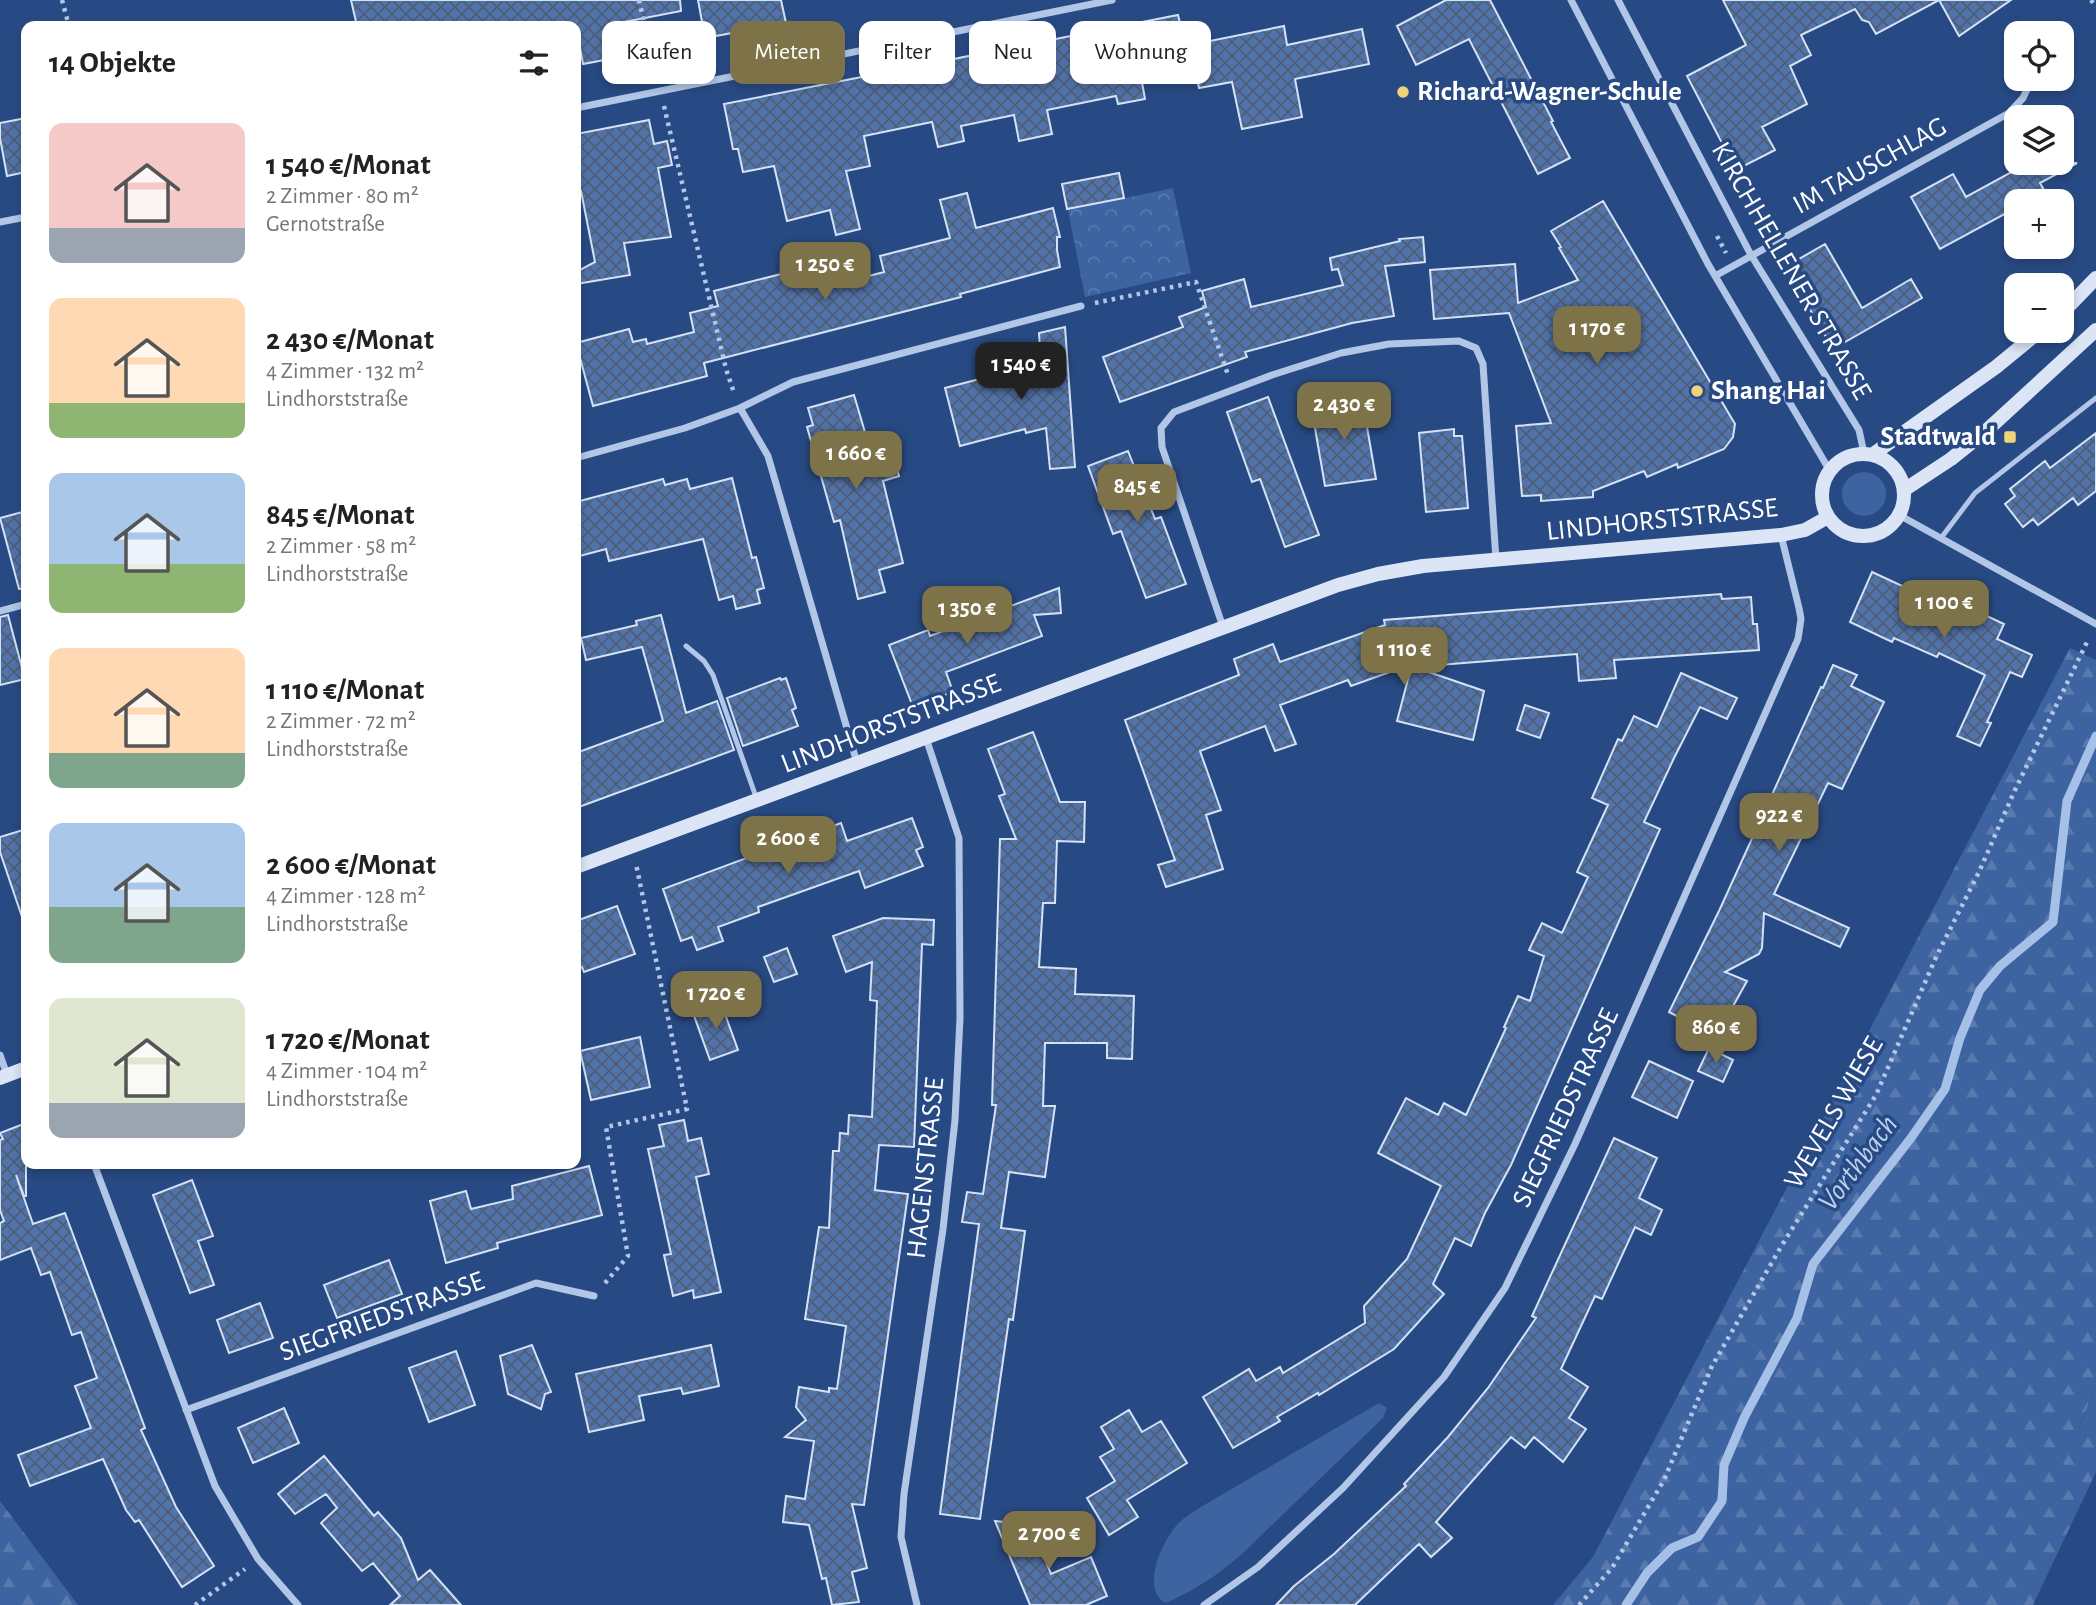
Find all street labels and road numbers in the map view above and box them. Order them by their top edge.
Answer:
street label: IM TAUSCHLAG [1789,112,1951,220]
street label: KIRCHHELLENER STRASSE [1706,137,1876,405]
street label: LINDHORSTSTRASSE [1545,494,1779,546]
street label: LINDHORSTSTRASSE [777,669,1005,779]
street label: SIEGFRIEDSTRASSE [1508,1004,1624,1212]
street label: WEVELS WIESE [1779,1032,1889,1194]
street label: HAGENSTRASSE [903,1076,949,1260]
street label: SIEGFRIEDSTRASSE [276,1267,488,1367]

